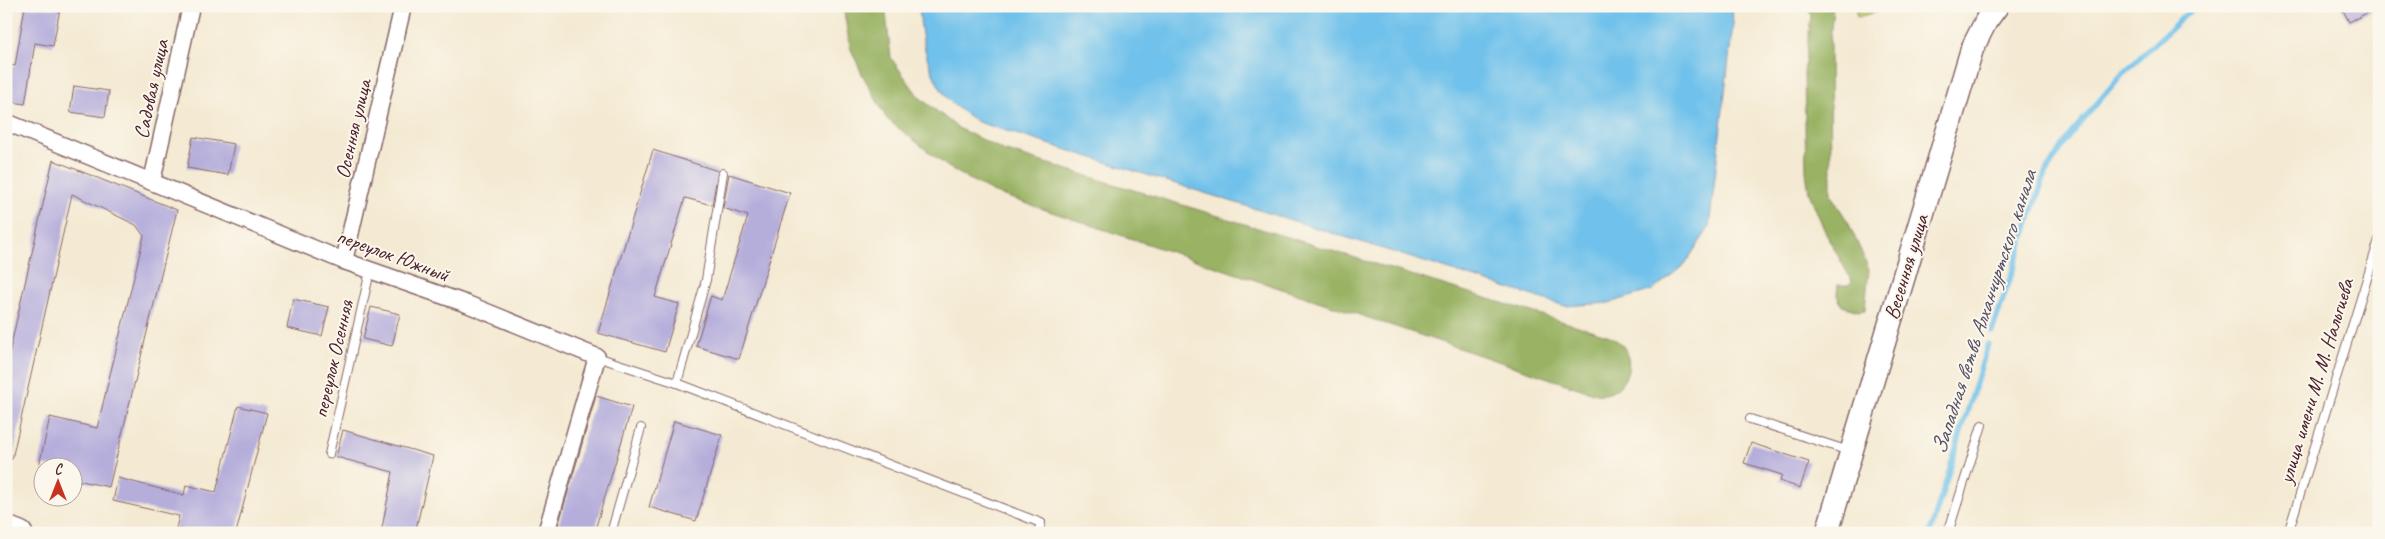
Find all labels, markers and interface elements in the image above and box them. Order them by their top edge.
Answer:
street label: Садовая улица [128,35,175,141]
street label: Осенняя улица [329,75,378,181]
water label: Западная ветвь Алханчуртского канала [1925,165,2044,458]
street label: Весенняя улица [1878,210,1935,323]
street label: переулок Южный [333,223,454,288]
street label: улица имени М. М. Нальгиева [2272,274,2360,488]
street label: переулок Осенняя [307,296,359,420]
north arrow [32,456,82,506]
text: С [55,461,64,478]

